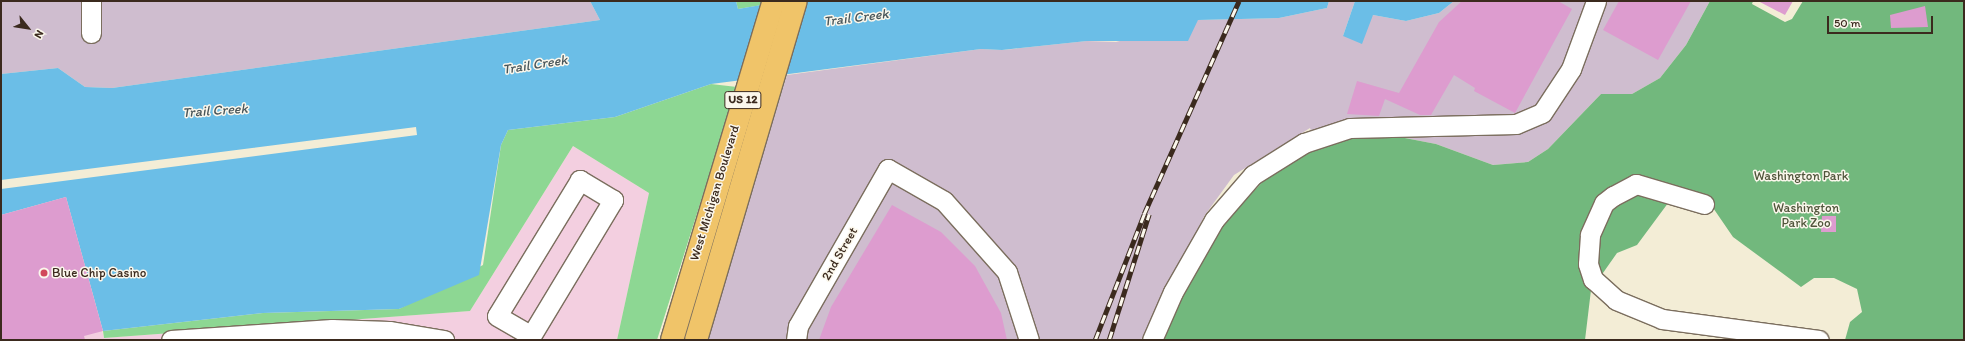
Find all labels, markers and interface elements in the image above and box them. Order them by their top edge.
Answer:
water label: Trail Creek [823,6,889,30]
north arrow [8,8,48,48]
scale bar [1829,8,1935,34]
text: 50 m [1834,16,1860,30]
text: N [31,28,46,41]
water label: Trail Creek [501,52,569,78]
road number: US 12 [724,90,762,110]
water label: Trail Creek [182,100,248,122]
street label: West Michigan Boulevard [687,123,743,263]
park label: Washington Park [1754,168,1848,184]
park label: Washington Park Zoo [1773,201,1839,232]
street label: 2nd Street [819,225,861,283]
place label: Blue Chip Casino [52,265,146,281]
marker: Blue Chip Casino [39,268,49,278]

